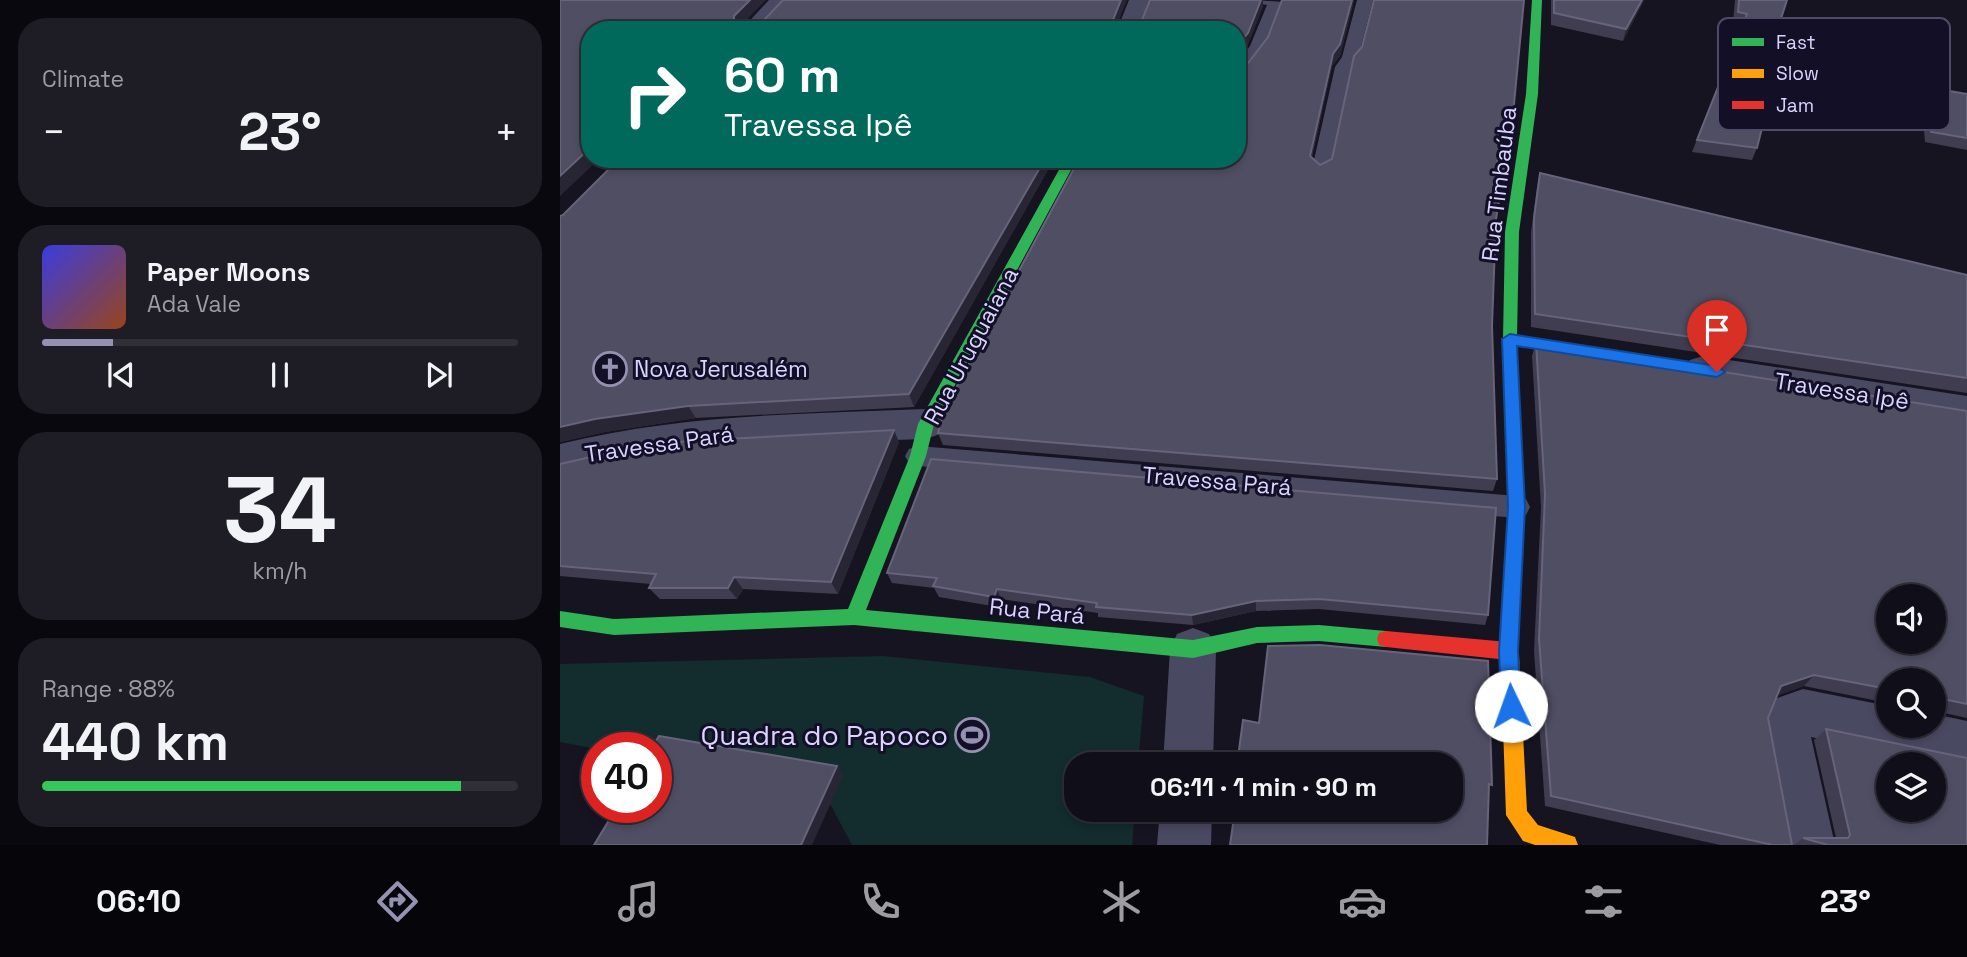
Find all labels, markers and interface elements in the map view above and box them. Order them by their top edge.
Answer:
legend [1718,18,1950,130]
text: Fast [1776,30,1816,55]
text: 60 m [724,44,840,106]
icon: right [609,49,700,140]
text: Slow [1776,61,1819,86]
text: Climate [42,64,124,94]
text: Jam [1776,93,1814,118]
text: 23° [239,99,322,165]
text: Travessa Ipê [724,105,913,145]
street label: Rua Timbaúba [1475,105,1523,263]
text: − [42,108,66,156]
text: + [494,108,518,156]
text: Paper Moons [147,255,310,289]
street label: Rua Uruguaiana [917,262,1025,430]
text: Ada Vale [147,289,241,319]
pin [1687,300,1747,372]
icon: arrive [1698,311,1736,349]
church icon: Nova Jerusalém [591,350,629,388]
place label: Nova Jerusalém [634,354,808,384]
icon: previous [102,356,140,394]
icon: pause [261,356,299,394]
icon: next [420,356,458,394]
street label: Travessa Ipê [1773,366,1911,416]
street label: Travessa Pará [583,419,735,469]
text: 34 [223,452,337,569]
street label: Travessa Pará [1141,460,1293,502]
text: km/h [253,556,307,586]
map controls [1876,584,1946,822]
button: sound [1876,584,1946,654]
street label: Rua Pará [988,591,1086,631]
button: search [1876,668,1946,738]
position arrow [1474,669,1548,743]
text: Range · 88% [42,674,175,704]
text: 440 km [42,709,229,775]
sports icon: Quadra do Papoco [953,716,991,754]
place label: Quadra do Papoco [700,717,948,753]
speed limit sign: 40 [581,732,672,823]
button: layers [1876,752,1946,822]
text: 06:11 · 1 min · 90 m [1150,770,1377,804]
icon: directions [373,877,422,926]
icon: music [614,877,663,926]
icon: phone [856,877,905,926]
icon: climate [1097,877,1146,926]
icon: car [1338,877,1387,926]
icon: filters [1579,877,1628,926]
text: 06:10 [96,881,181,921]
text: 23° [1820,881,1871,921]

